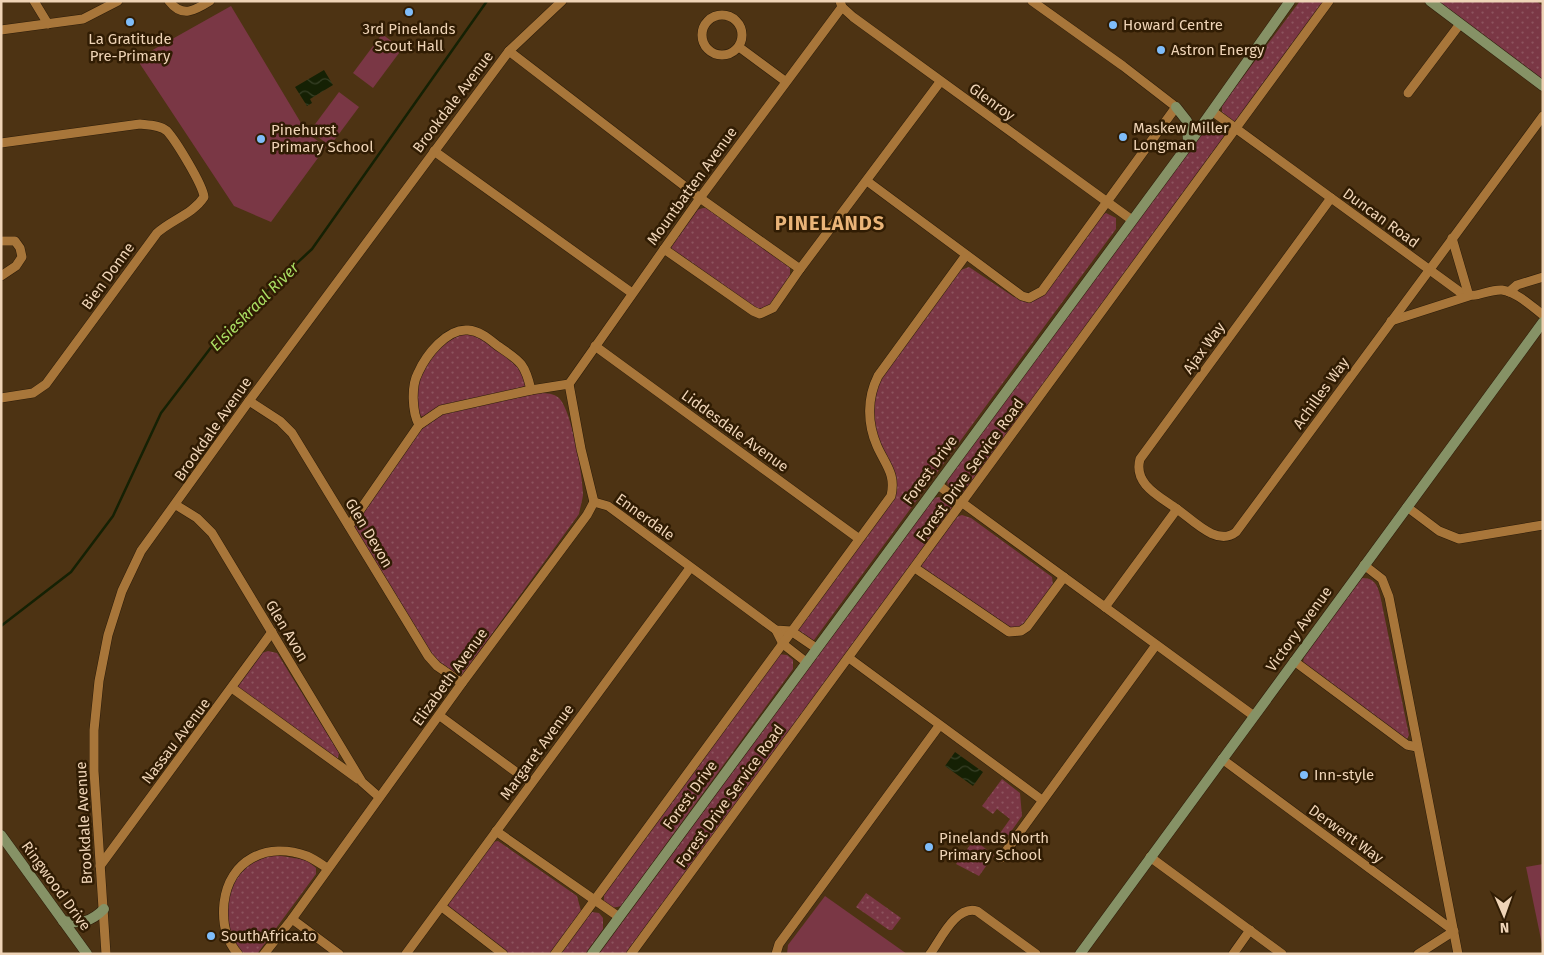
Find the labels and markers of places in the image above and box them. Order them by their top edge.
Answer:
marker: 3rd Pinelands Scout Hall [403,6,415,18]
marker: La Gratitude Pre-Primary [124,16,136,28]
place label: Howard Centre [1123,16,1223,34]
marker: Howard Centre [1107,19,1119,31]
place label: 3rd Pinelands Scout Hall [363,20,455,55]
place label: La Gratitude Pre-Primary [88,30,172,65]
place label: Astron Energy [1171,41,1265,59]
marker: Astron Energy [1155,44,1167,56]
place label: Maskew Miller Longman [1133,119,1229,154]
place label: Pinehurst Primary School [271,121,374,156]
marker: Maskew Miller Longman [1117,131,1129,143]
marker: Pinehurst Primary School [255,133,267,145]
place label: Inn-style [1314,766,1374,784]
marker: Inn-style [1298,769,1310,781]
place label: Pinelands North Primary School [939,829,1049,864]
marker: Pinelands North Primary School [923,841,935,853]
place label: SouthAfrica.to [221,927,317,945]
marker: SouthAfrica.to [205,930,217,942]

